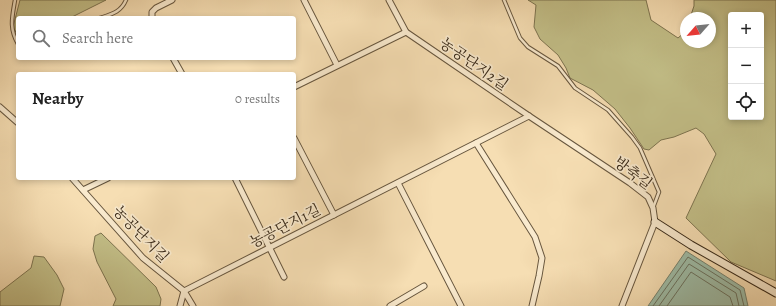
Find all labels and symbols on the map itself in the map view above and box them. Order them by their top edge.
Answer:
north arrow [680,12,716,48]
street label: 농공단지2길 [436,33,512,95]
street label: 방축길 [610,152,656,194]
street label: 농공단지1길 [246,199,324,253]
street label: 농공단지길 [109,201,173,267]

